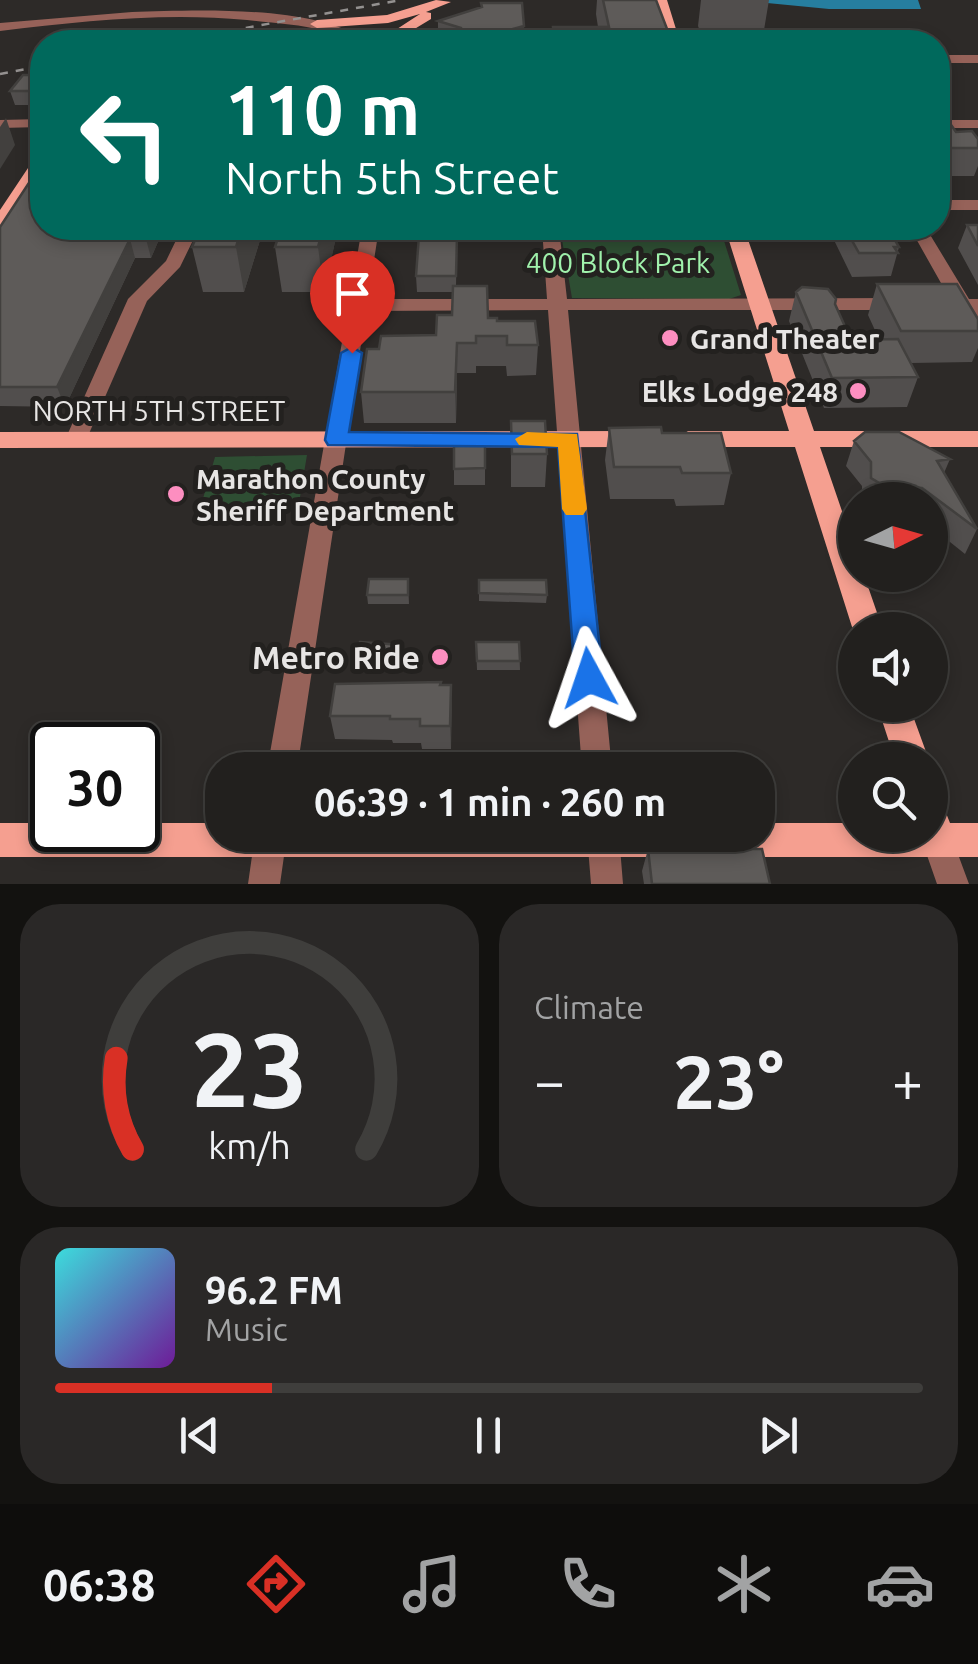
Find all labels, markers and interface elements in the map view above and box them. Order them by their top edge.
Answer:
icon: left [60,70,190,200]
text: 110 m [225,70,420,148]
text: North 5th Street [225,152,559,203]
park label: 400 Block Park [526,247,710,278]
pin [310,251,395,354]
icon: arrive [325,266,380,321]
place label: Grand Theater [690,323,880,354]
marker: Grand Theater [659,327,681,349]
place label: Elks Lodge 248 [642,376,838,407]
marker: Elks Lodge 248 [847,380,869,402]
street label: NORTH 5TH STREET [33,395,286,426]
place label: Marathon County Sheriff Department [196,463,454,526]
north arrow [838,482,948,592]
map controls [838,482,948,852]
marker: Marathon County Sheriff Department [165,483,187,505]
button: sound [838,612,948,722]
position arrow [537,626,641,730]
place label: Metro Ride [252,639,420,675]
marker: Metro Ride [429,646,451,668]
speed limit sign: 30 [30,722,160,852]
button: search [838,742,948,852]
text: 06:39 · 1 min · 260 m [314,781,666,823]
text: Climate [534,989,644,1025]
text: 23 [191,1010,308,1127]
text: 23° [673,1039,784,1123]
text: − [534,1050,565,1111]
text: + [892,1050,923,1111]
text: km/h [208,1126,291,1166]
text: 96.2 FM [205,1269,343,1311]
text: Music [205,1311,288,1347]
icon: previous [172,1408,227,1463]
icon: pause [461,1408,516,1463]
icon: next [751,1408,806,1463]
icon: directions [241,1549,311,1619]
icon: music [397,1549,467,1619]
icon: phone [553,1549,623,1619]
icon: climate [709,1549,779,1619]
icon: car [865,1549,935,1619]
text: 06:38 [43,1559,156,1610]

